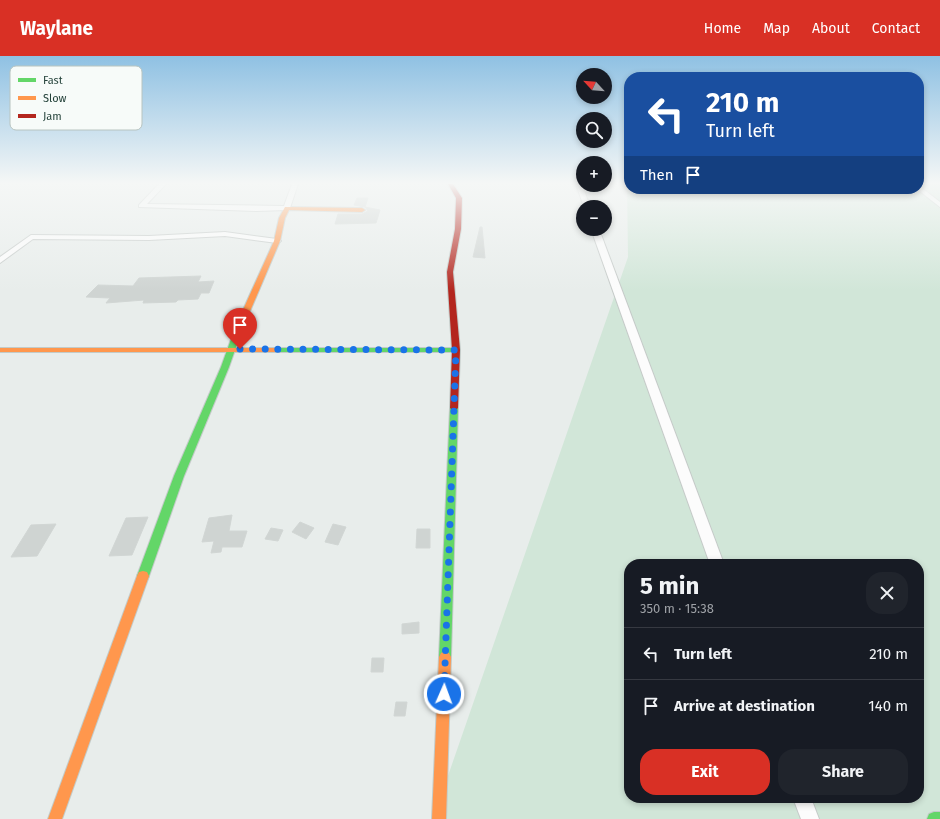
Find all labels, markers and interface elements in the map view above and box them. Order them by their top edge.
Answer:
text: Waylane [20,17,93,40]
text: Home [704,20,741,37]
text: Map [763,20,790,37]
text: About [812,20,850,37]
text: Contact [872,20,920,37]
legend [10,66,142,130]
north arrow [576,68,612,104]
map controls [576,68,612,236]
text: Fast [43,74,63,87]
text: 210 m [706,86,780,119]
icon: left [640,88,692,140]
text: Slow [43,92,67,105]
text: Jam [43,110,62,123]
button: search [576,112,612,148]
text: Turn left [706,120,775,142]
button: + [576,156,612,192]
icon: arrive [682,164,704,186]
text: Then [640,166,674,184]
button: − [576,200,612,236]
pin [223,308,257,349]
icon: arrive [229,314,251,336]
text: 5 min [640,572,699,600]
button: close [866,572,908,614]
text: 350 m · 15:38 [640,601,714,616]
icon: left [640,643,662,665]
text: Turn left [674,645,732,663]
text: 210 m [869,645,908,663]
position arrow [423,673,465,715]
icon: arrive [640,695,662,717]
text: Arrive at destination [674,697,815,715]
text: 140 m [868,697,908,715]
button: Exit [640,749,770,795]
button: Share [778,749,908,795]

